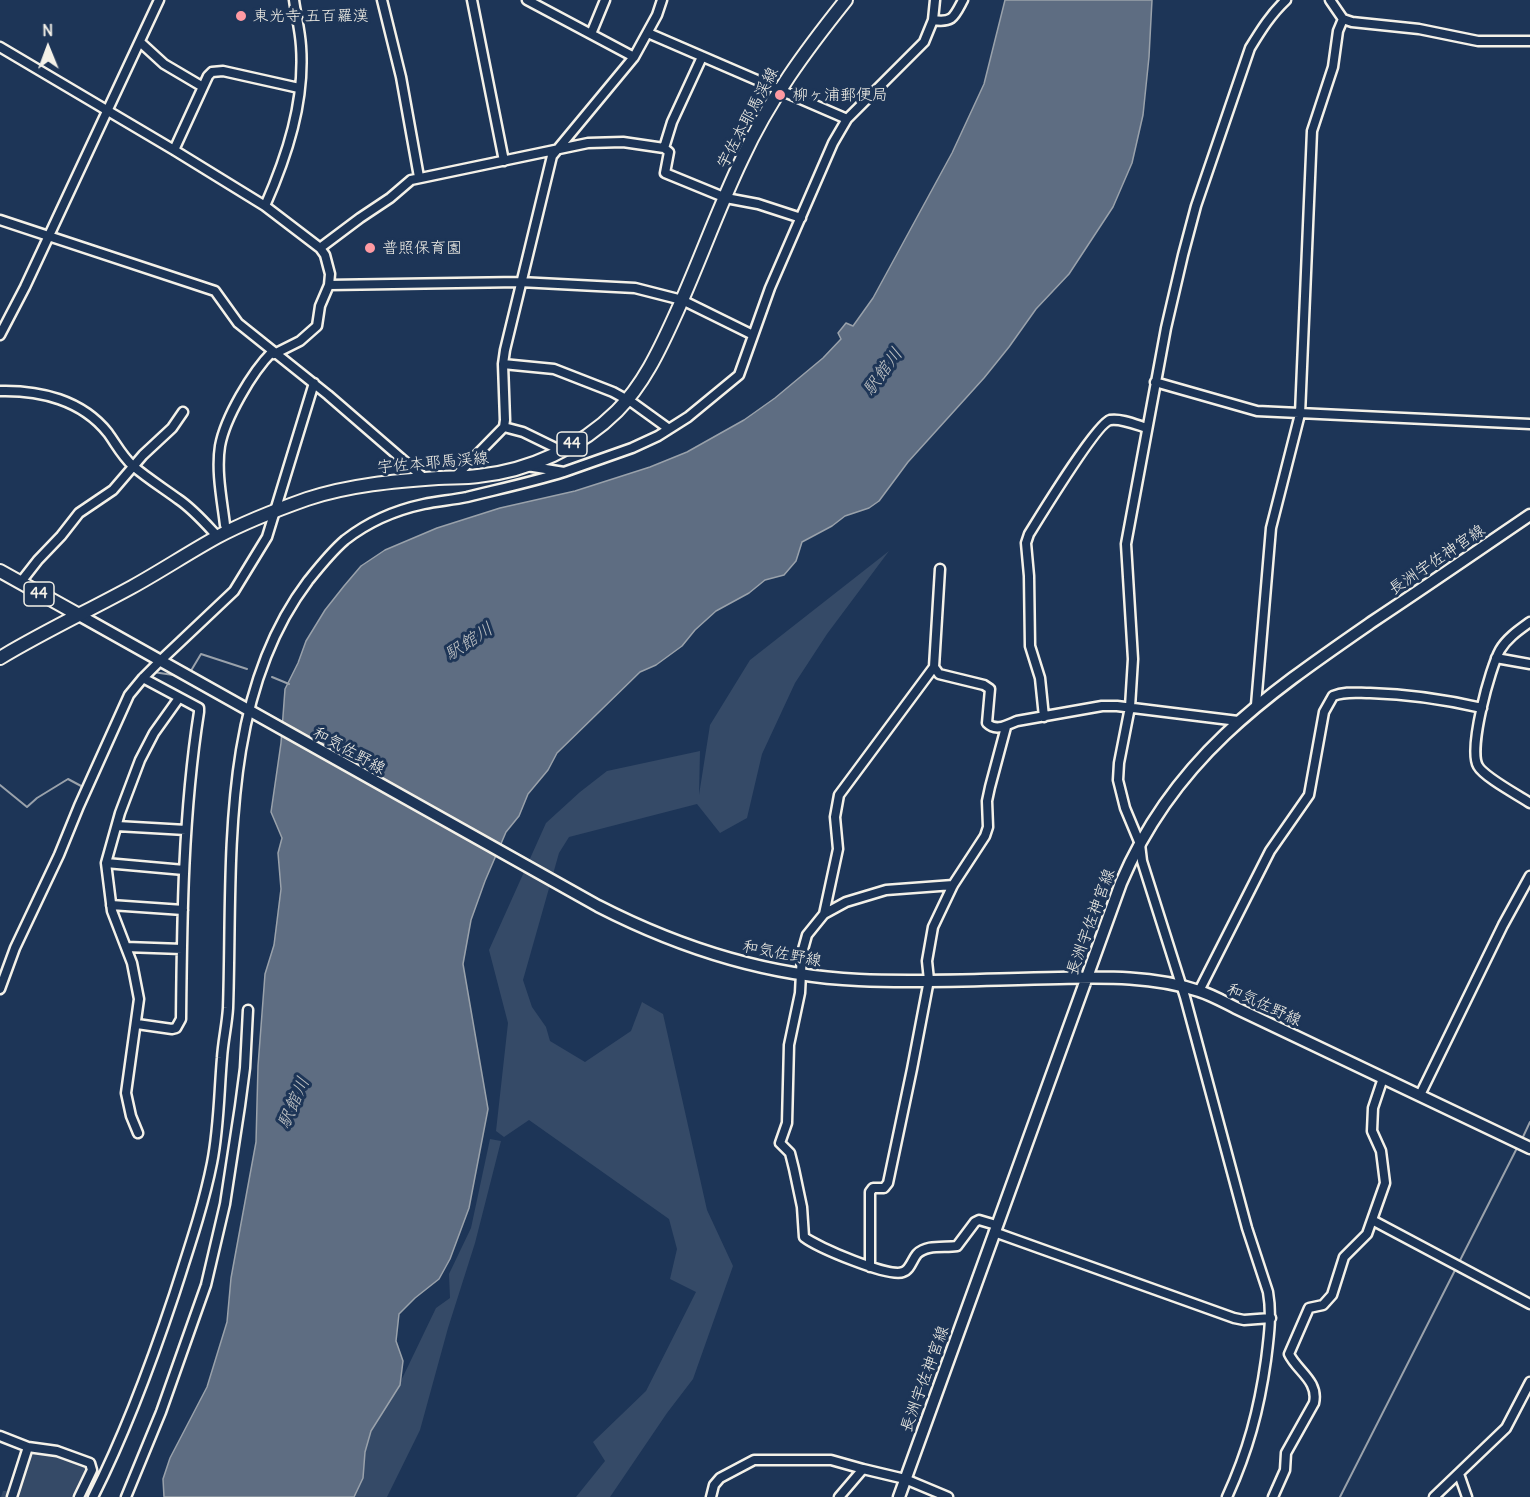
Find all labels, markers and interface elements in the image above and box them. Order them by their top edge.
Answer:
place label: 東光寺 五百羅漢 [253,6,369,26]
marker: 東光寺 五百羅漢 [234,9,248,23]
north arrow [18,18,78,78]
text: N [42,20,53,40]
street label: 宇佐本耶馬渓線 [713,64,783,172]
place label: 柳ヶ浦郵便局 [792,85,888,105]
marker: 柳ヶ浦郵便局 [773,88,787,102]
place label: 普照保育園 [382,238,462,258]
marker: 普照保育園 [363,241,377,255]
water label: 駅館川 [858,344,908,400]
road number: 44 [557,432,587,456]
street label: 宇佐本耶馬渓線 [376,449,490,477]
street label: 長洲宇佐神宮線 [1385,521,1489,599]
road number: 44 [24,582,54,606]
water label: 駅館川 [440,618,498,666]
street label: 和気佐野線 [309,723,389,779]
street label: 長洲宇佐神宮線 [1063,866,1119,978]
street label: 和気佐野線 [741,937,823,971]
street label: 和気佐野線 [1224,979,1304,1031]
water label: 駅館川 [273,1074,315,1132]
street label: 長洲宇佐神宮線 [897,1323,953,1435]

